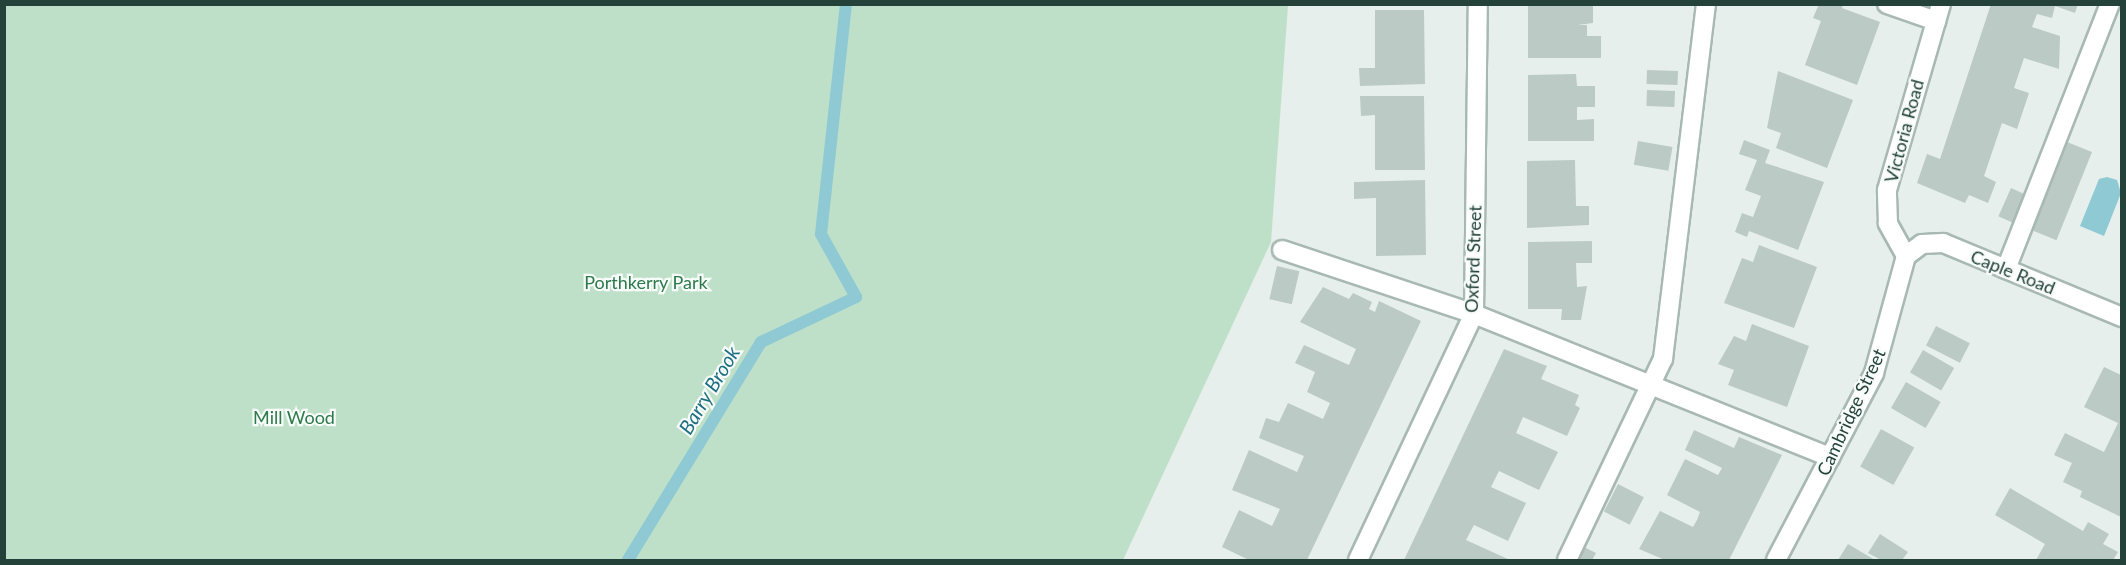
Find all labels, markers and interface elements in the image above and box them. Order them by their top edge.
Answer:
street label: Victoria Road [1880,77,1928,185]
street label: Oxford Street [1460,205,1486,313]
street label: Caple Road [1968,245,2058,299]
park label: Porthkerry Park [584,271,708,293]
water label: Barry Brook [673,342,745,438]
street label: Cambridge Street [1812,345,1890,479]
park label: Mill Wood [253,406,335,428]

